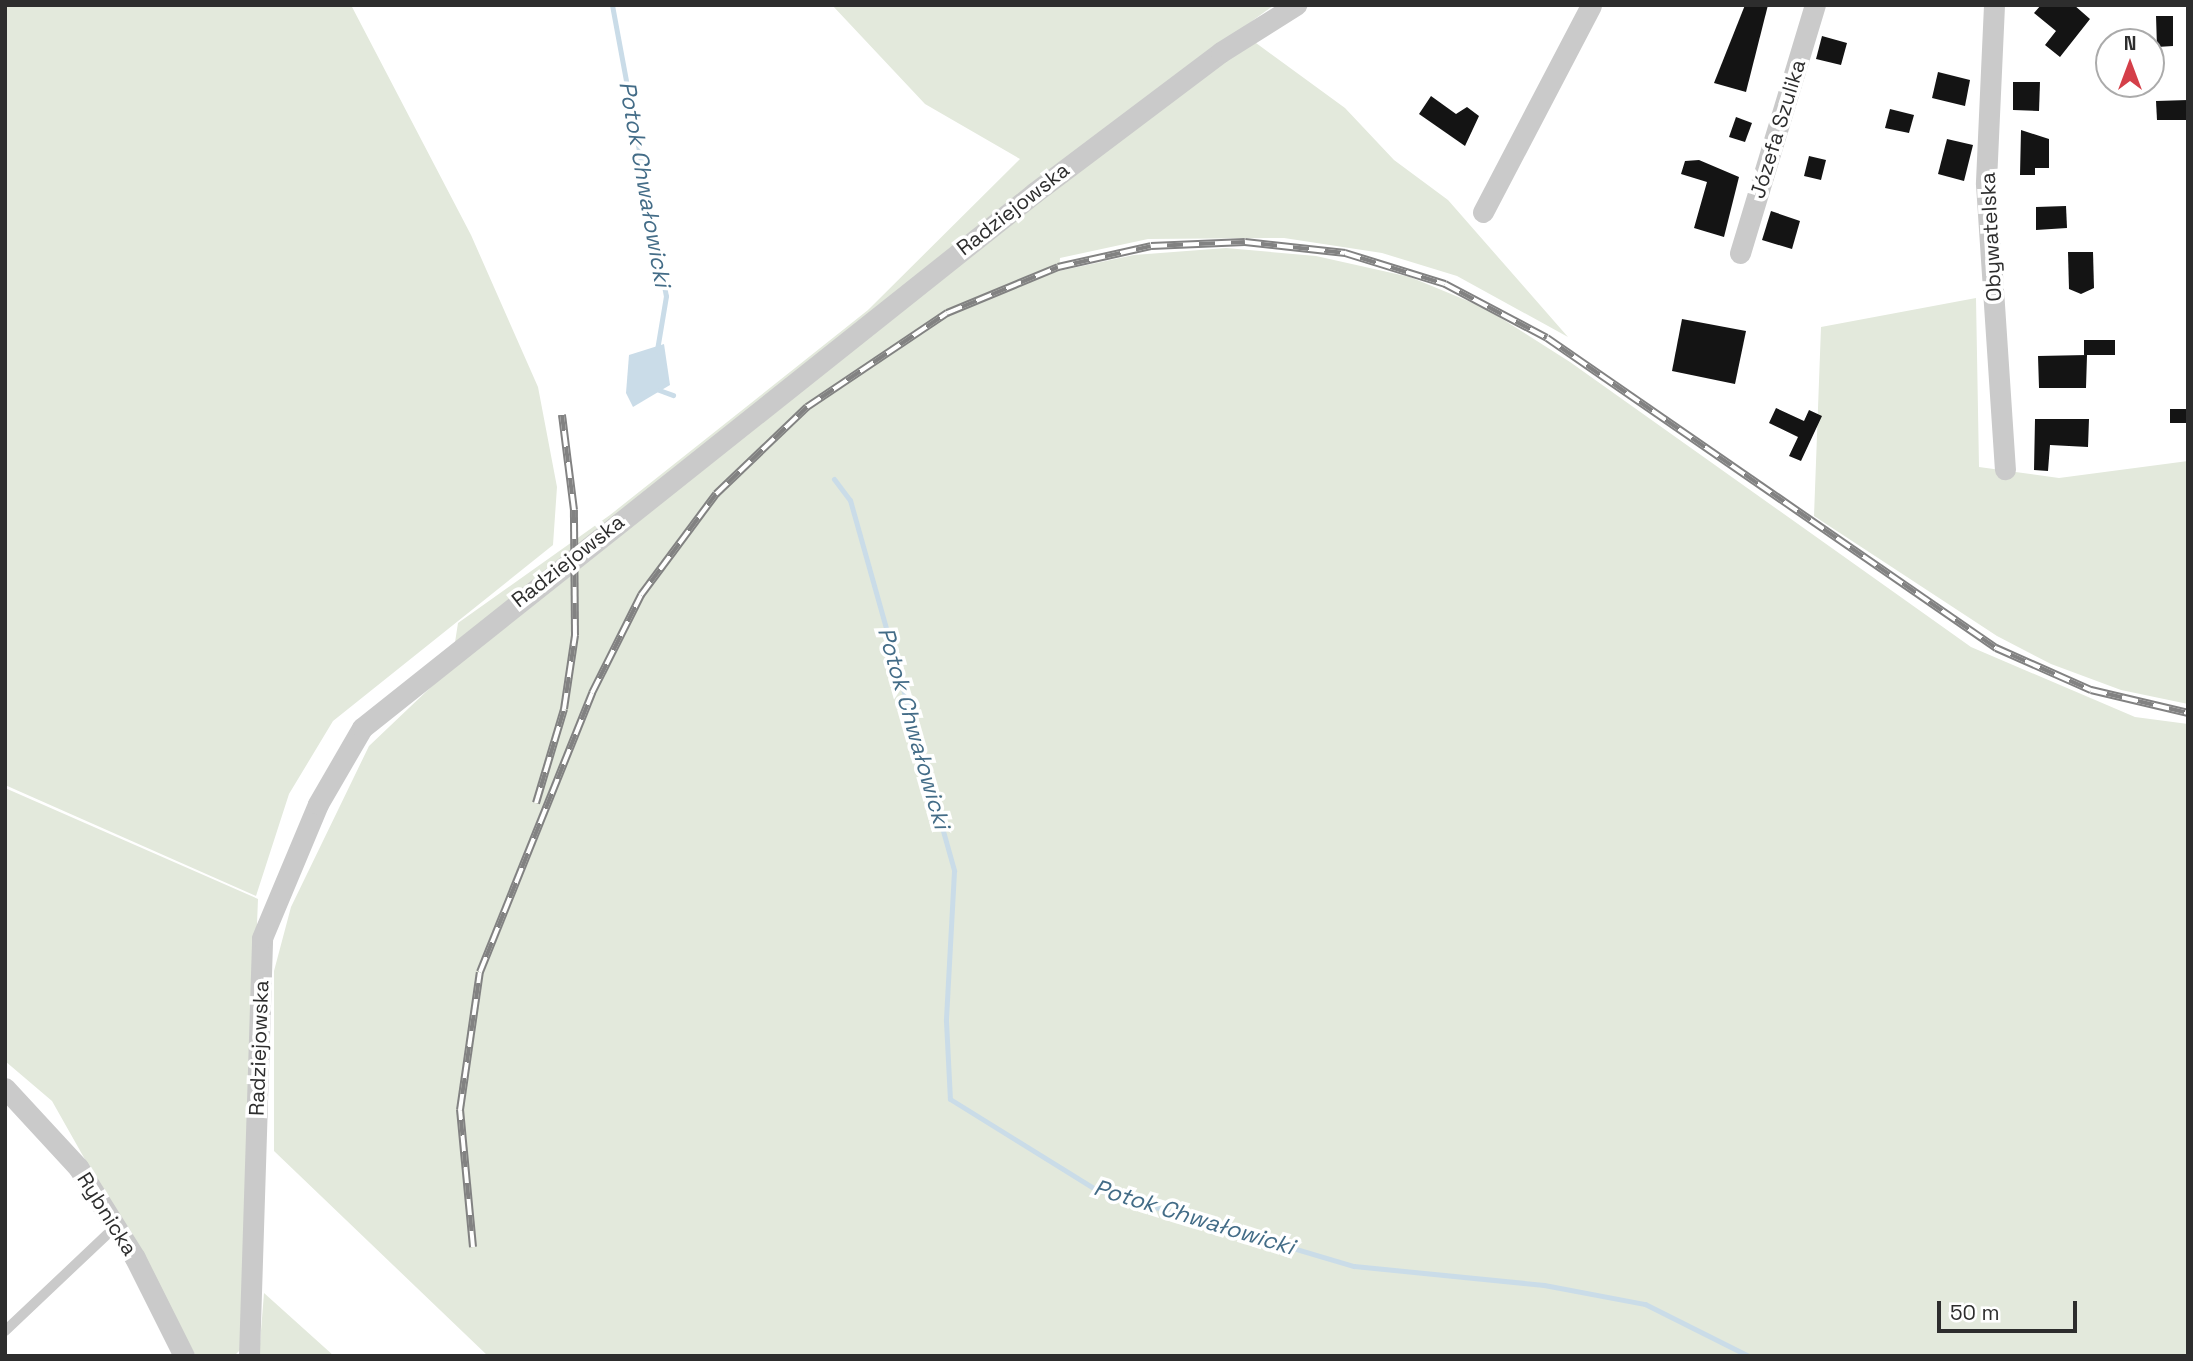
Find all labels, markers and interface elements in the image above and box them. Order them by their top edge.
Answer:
north arrow [2095,28,2165,98]
text: N [2124,31,2136,56]
street label: Józefa Szulika [1745,57,1811,201]
water label: Potok Chwałowicki [613,79,677,289]
street label: Radziejowska [952,157,1074,261]
street label: Obywatelska [1975,172,2007,302]
street label: Radziejowska [507,509,629,613]
water label: Potok Chwałowicki [872,624,956,832]
street label: Radziejowska [244,980,274,1116]
street label: Rybnicka [72,1168,142,1260]
water label: Potok Chwałowicki [1090,1173,1298,1261]
scale bar [1941,1288,2081,1332]
text: 50 m [1950,1299,2000,1326]

